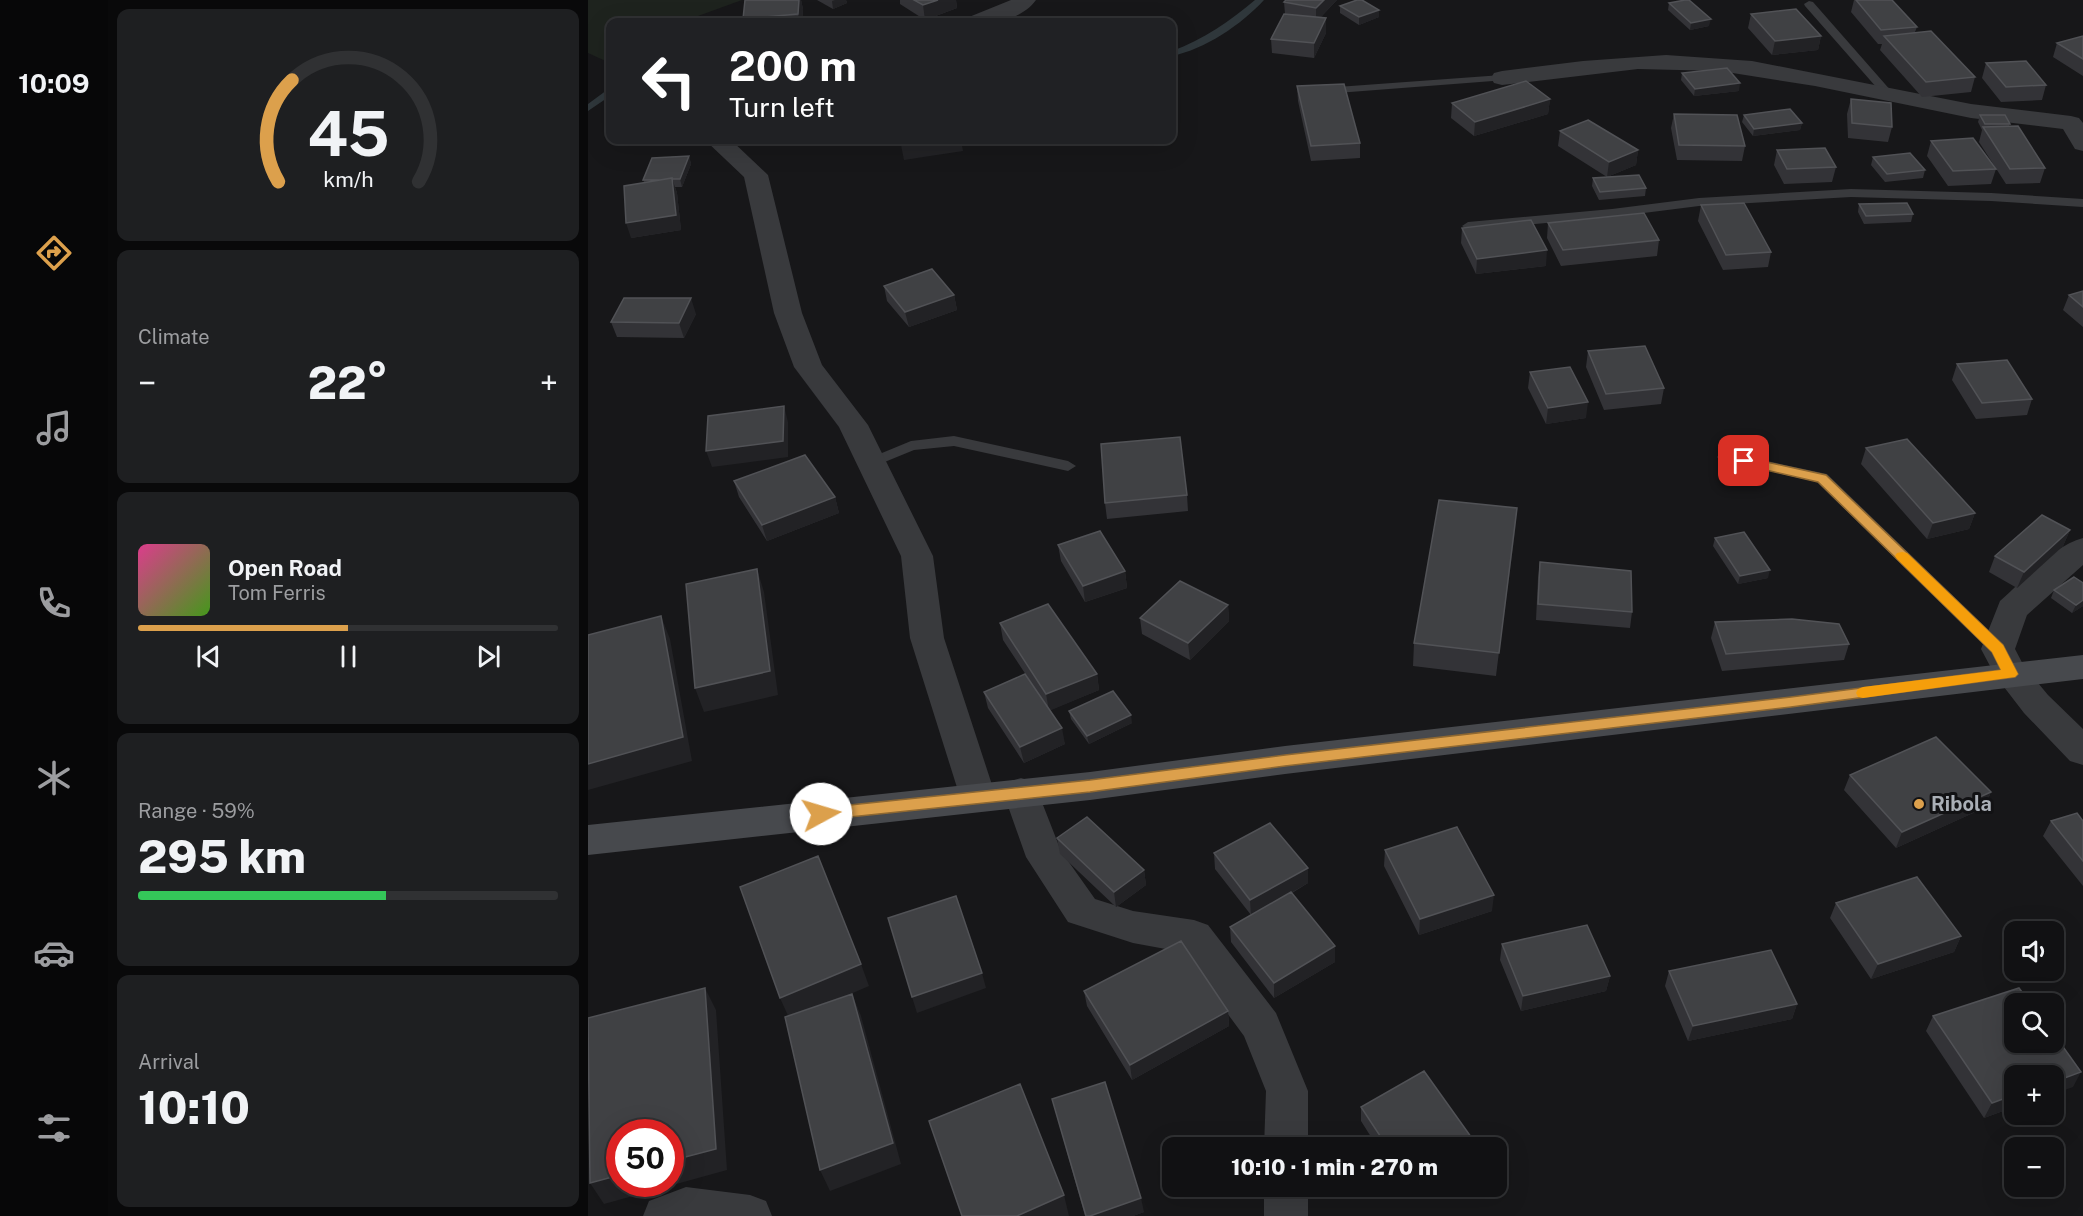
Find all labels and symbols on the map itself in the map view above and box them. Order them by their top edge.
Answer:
pin [1718,435,1769,486]
position arrow [789,782,853,846]
place label: Ribola [1931,792,1992,816]
marker: Ribola [1912,797,1926,811]
speed limit sign: 50 [606,1119,684,1197]

